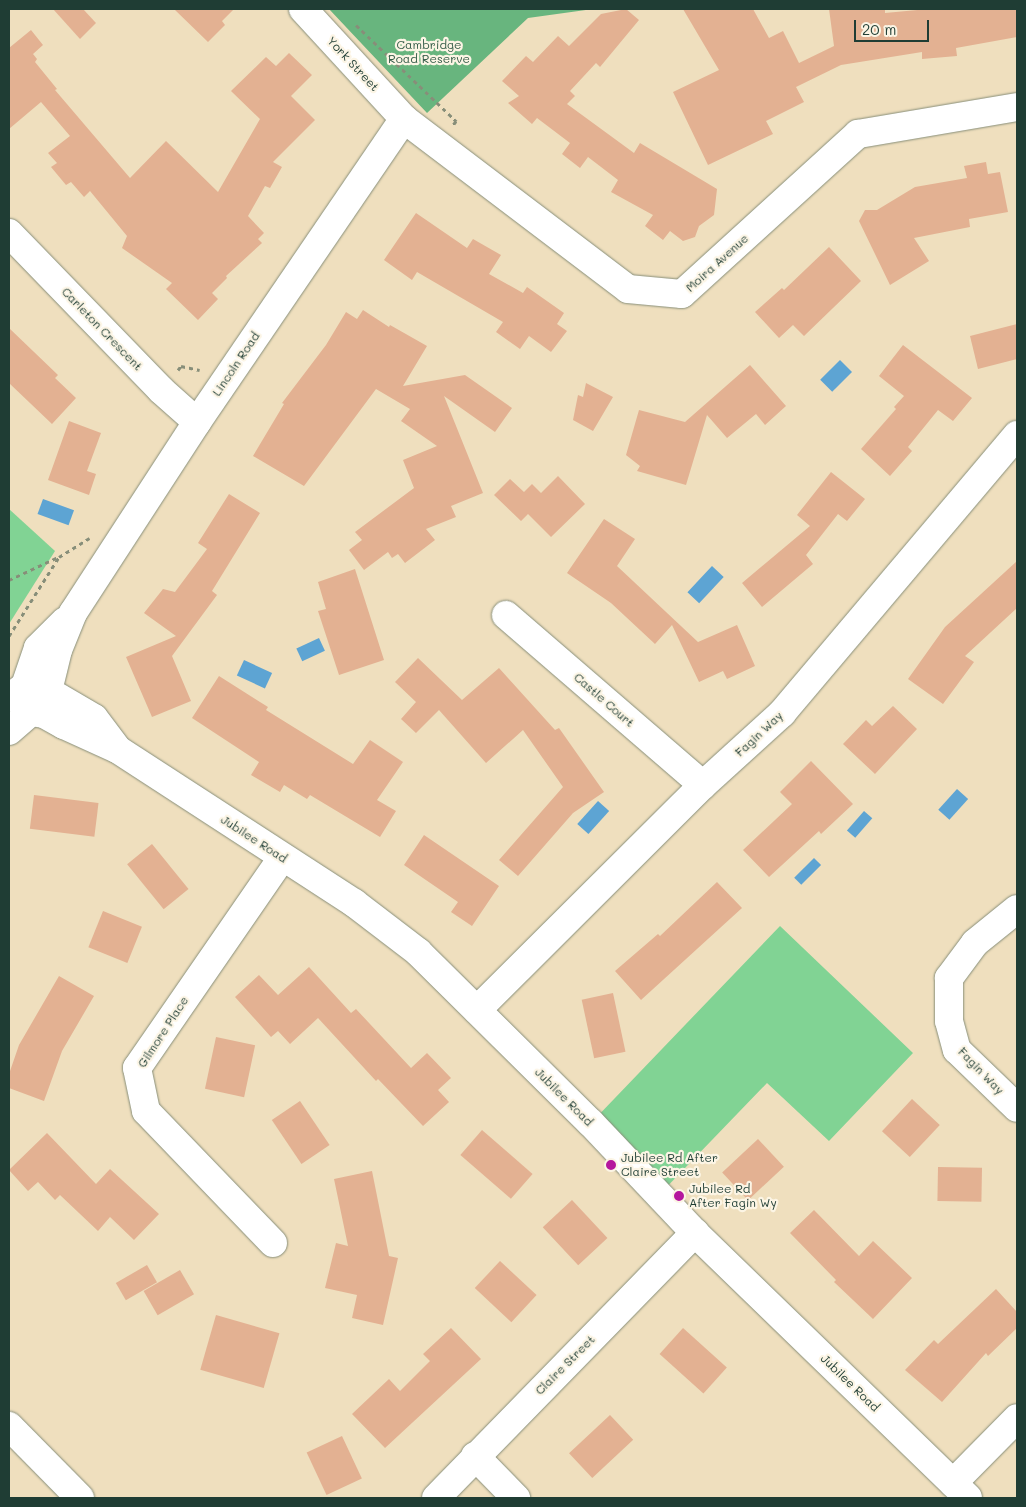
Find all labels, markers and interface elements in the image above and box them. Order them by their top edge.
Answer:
scale bar [856,10,931,42]
text: 20 m [862,19,896,39]
street label: York Street [324,34,382,94]
park label: Cambridge Road Reserve [388,38,470,66]
street label: Moira Avenue [683,231,751,295]
street label: Carleton Crescent [59,285,145,373]
street label: Lincoln Road [209,329,263,399]
street label: Castle Court [571,670,637,730]
street label: Fagin Way [732,708,786,760]
street label: Jubilee Road [218,812,290,866]
street label: Gilmore Place [135,994,191,1070]
street label: Fagin Way [955,1045,1007,1097]
street label: Jubilee Road [532,1065,596,1129]
place label: Jubilee Rd After Claire Street [621,1151,718,1179]
marker: Jubilee Rd After Claire Street [605,1159,617,1171]
place label: Jubilee Rd After Fagin Wy [689,1182,777,1210]
marker: Jubilee Rd After Fagin Wy [673,1190,685,1202]
street label: Claire Street [532,1332,598,1398]
street label: Jubilee Road [818,1351,882,1415]

